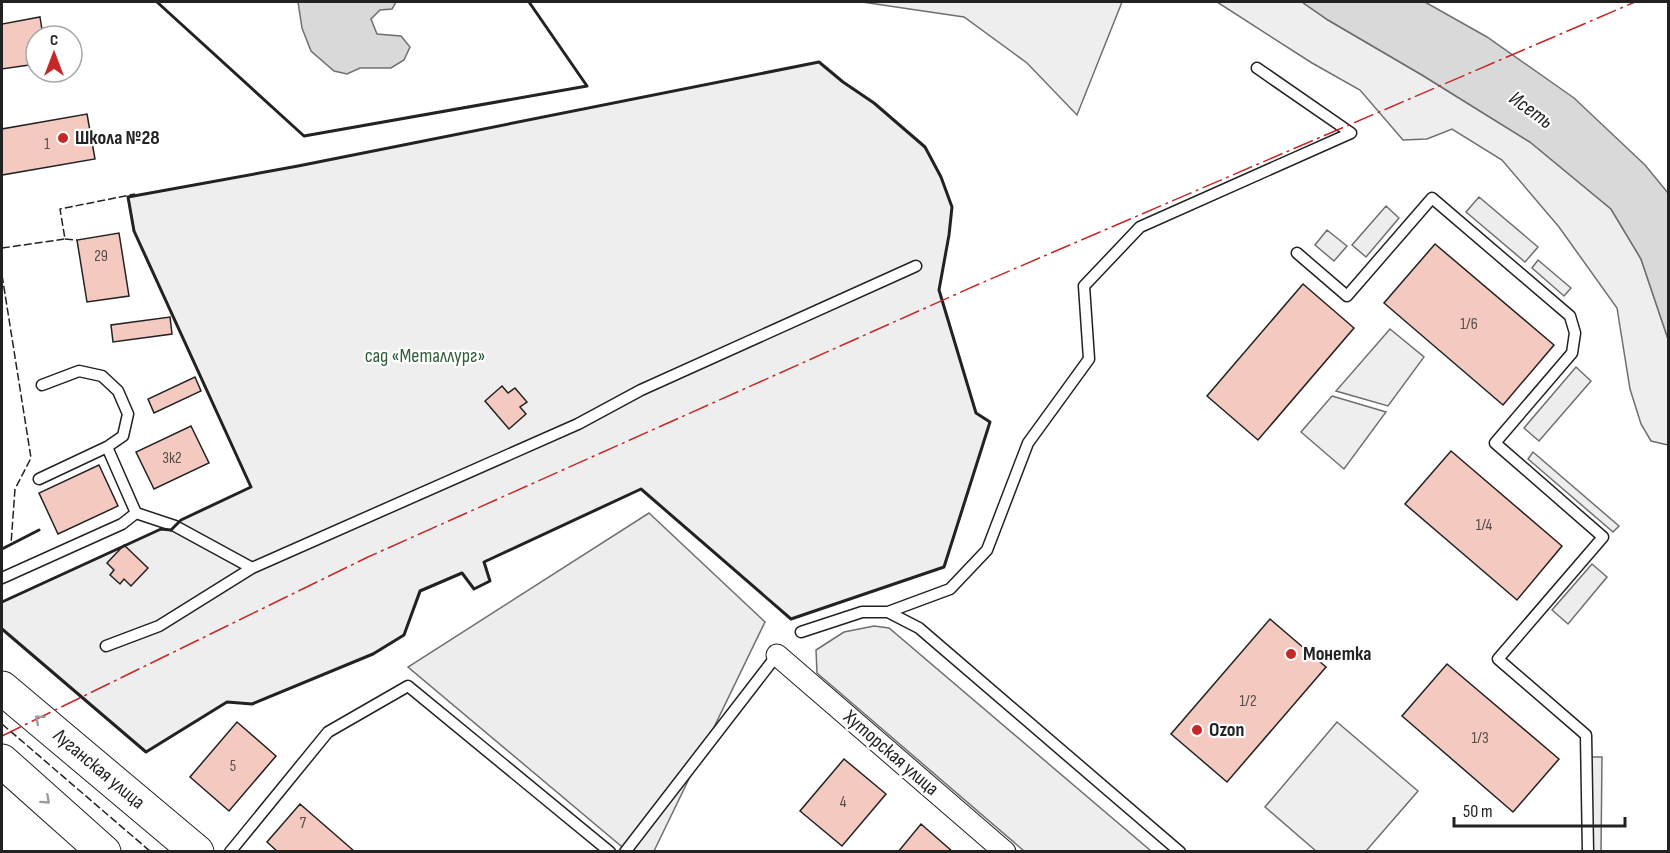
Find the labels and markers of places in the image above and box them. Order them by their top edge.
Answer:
place label: Школа №28 [75,126,160,150]
marker: Школа №28 [56,131,70,145]
place label: Монетка [1303,642,1371,666]
marker: Монетка [1284,647,1298,661]
place label: Ozon [1209,718,1244,742]
marker: Ozon [1190,723,1204,737]

